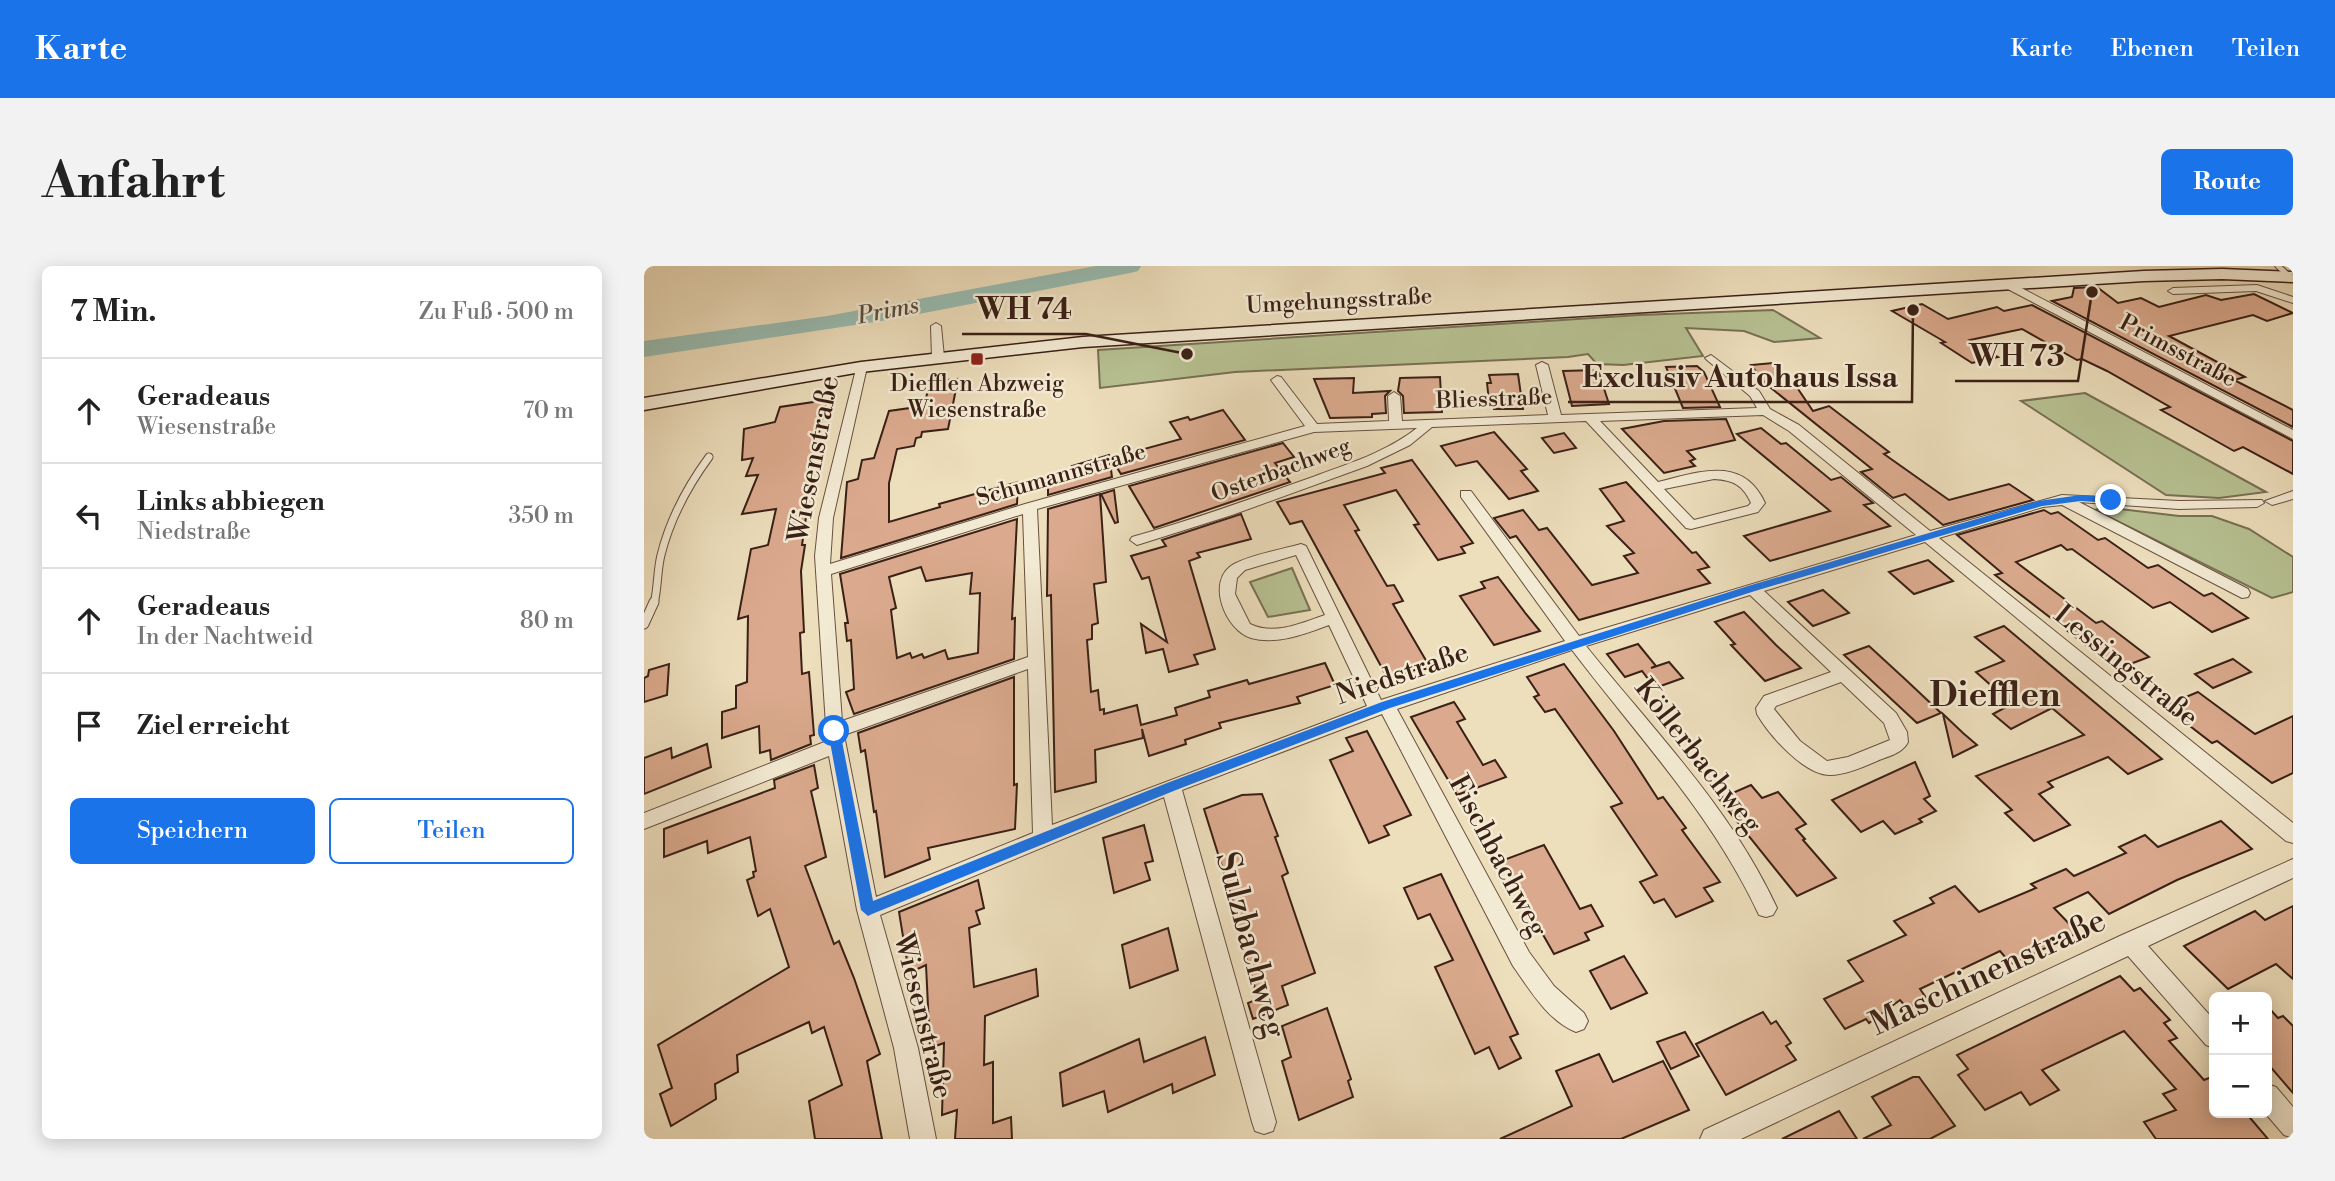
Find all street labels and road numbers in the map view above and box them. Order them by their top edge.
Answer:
street label: Umgehungsstraße [1245,282,1433,320]
street label: Primsstraße [2115,309,2241,393]
street label: Wiesenstraße [780,373,847,546]
street label: Bliesstraße [1434,383,1553,415]
street label: Osterbachweg [1207,432,1355,508]
street label: Schumannstraße [973,437,1149,513]
street label: Lessingstraße [2047,597,2205,735]
street label: Niedstraße [1331,635,1473,713]
street label: Köllerbachweg [1627,672,1770,841]
street label: Fischbachweg [1441,769,1556,943]
street label: Sulzbachweg [1205,847,1295,1043]
street label: Maschinenstraße [1863,900,2113,1046]
street label: Wiesenstraße [885,929,960,1102]

